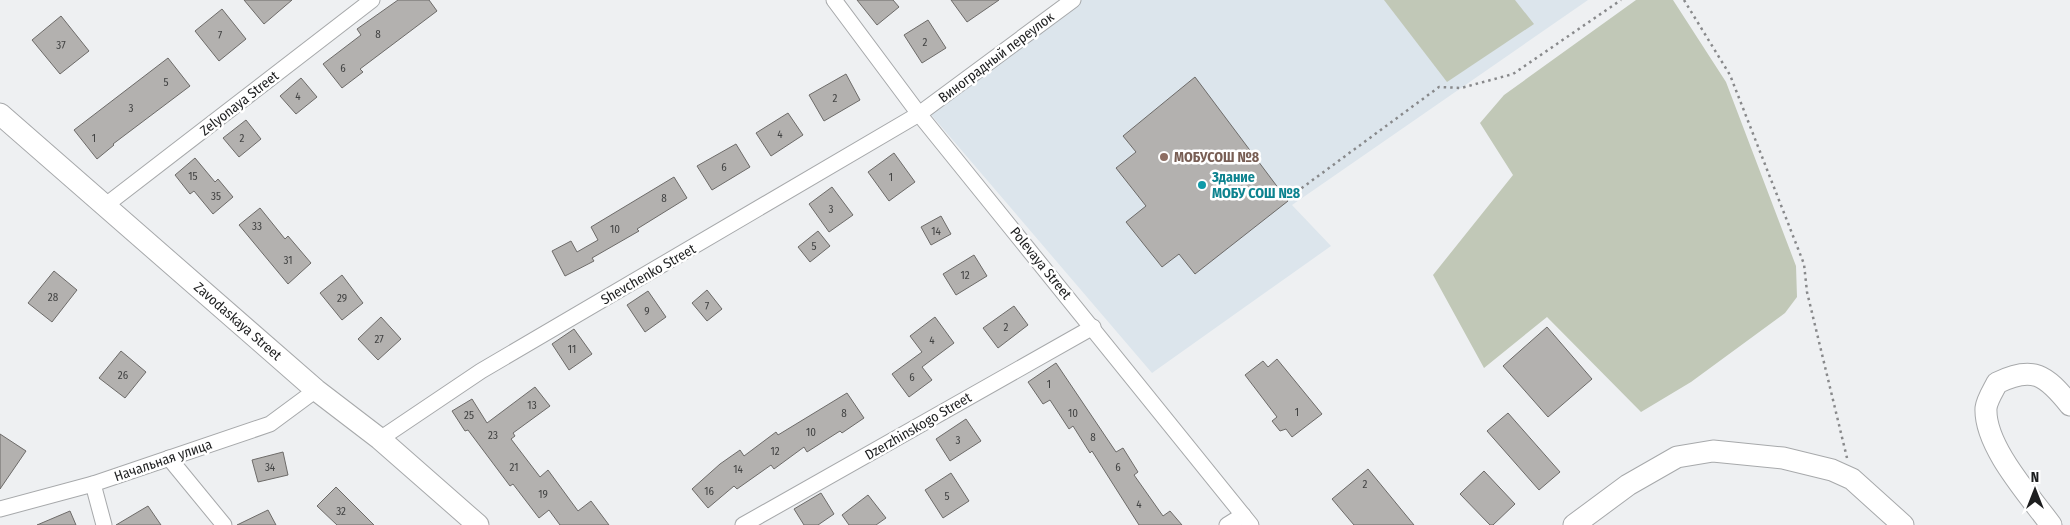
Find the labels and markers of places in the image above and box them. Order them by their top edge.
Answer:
place label: МОБУСОШ №8 [1174,149,1260,166]
marker: МОБУСОШ №8 [1158,151,1170,163]
place label: Здание МОБУ СОШ №8 [1211,169,1301,202]
marker: Здание МОБУ СОШ №8 [1196,179,1208,191]

